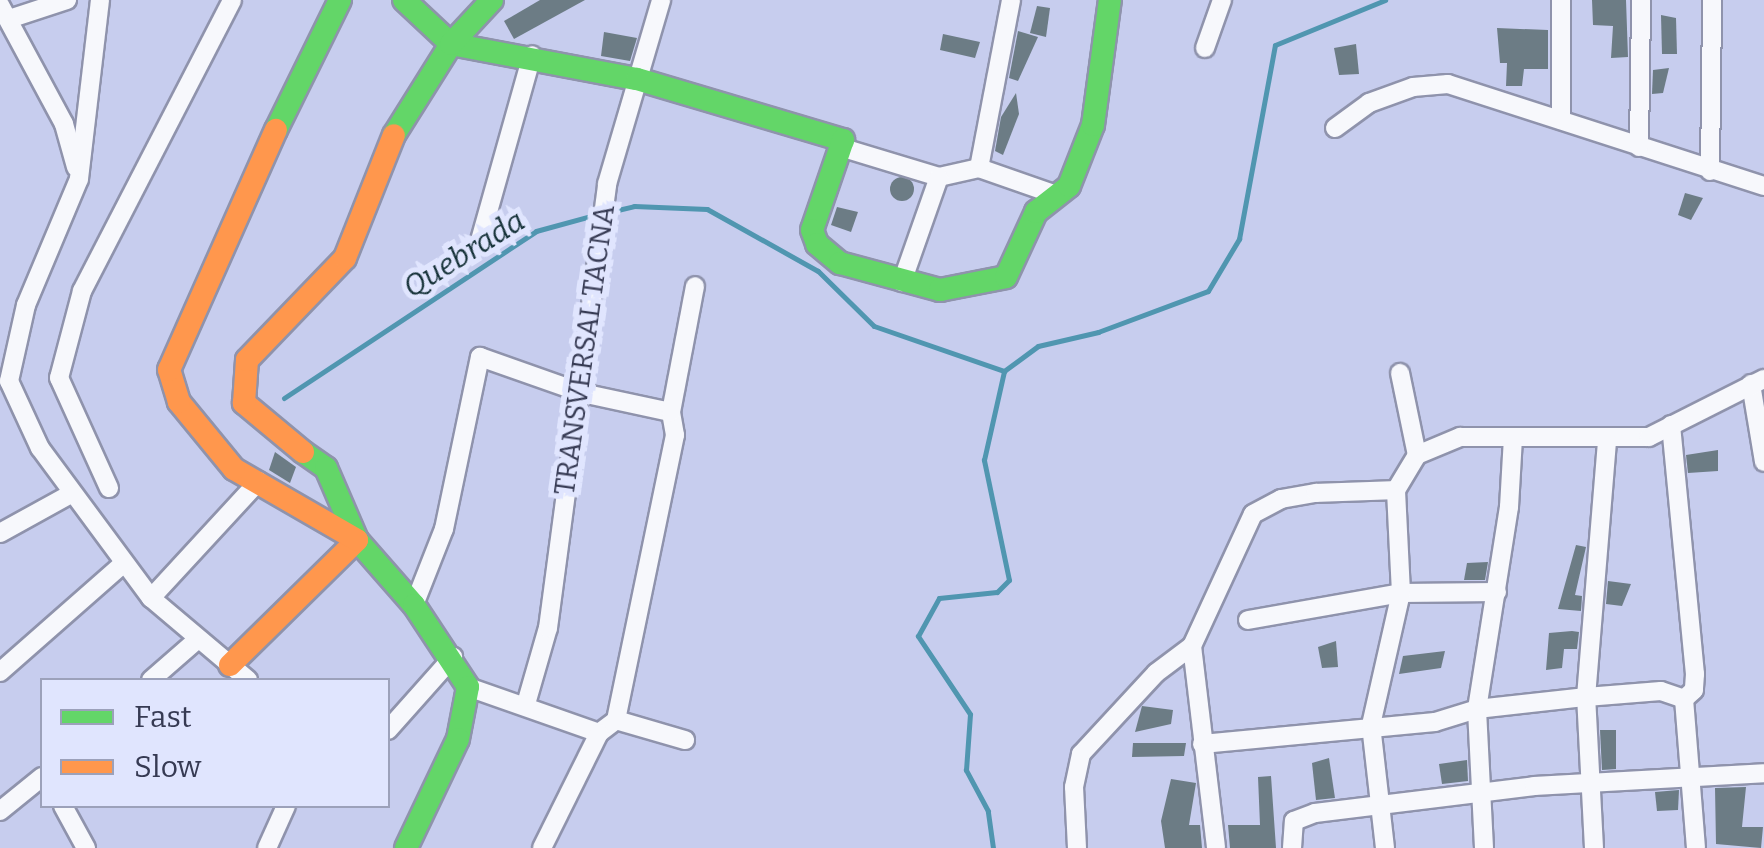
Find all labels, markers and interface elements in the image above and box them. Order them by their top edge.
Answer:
water label: Quebrada [397,203,531,305]
street label: TRANSVERSAL TACNA [548,203,622,497]
legend [40,678,390,808]
text: Fast [134,699,192,735]
text: Slow [134,749,201,785]

